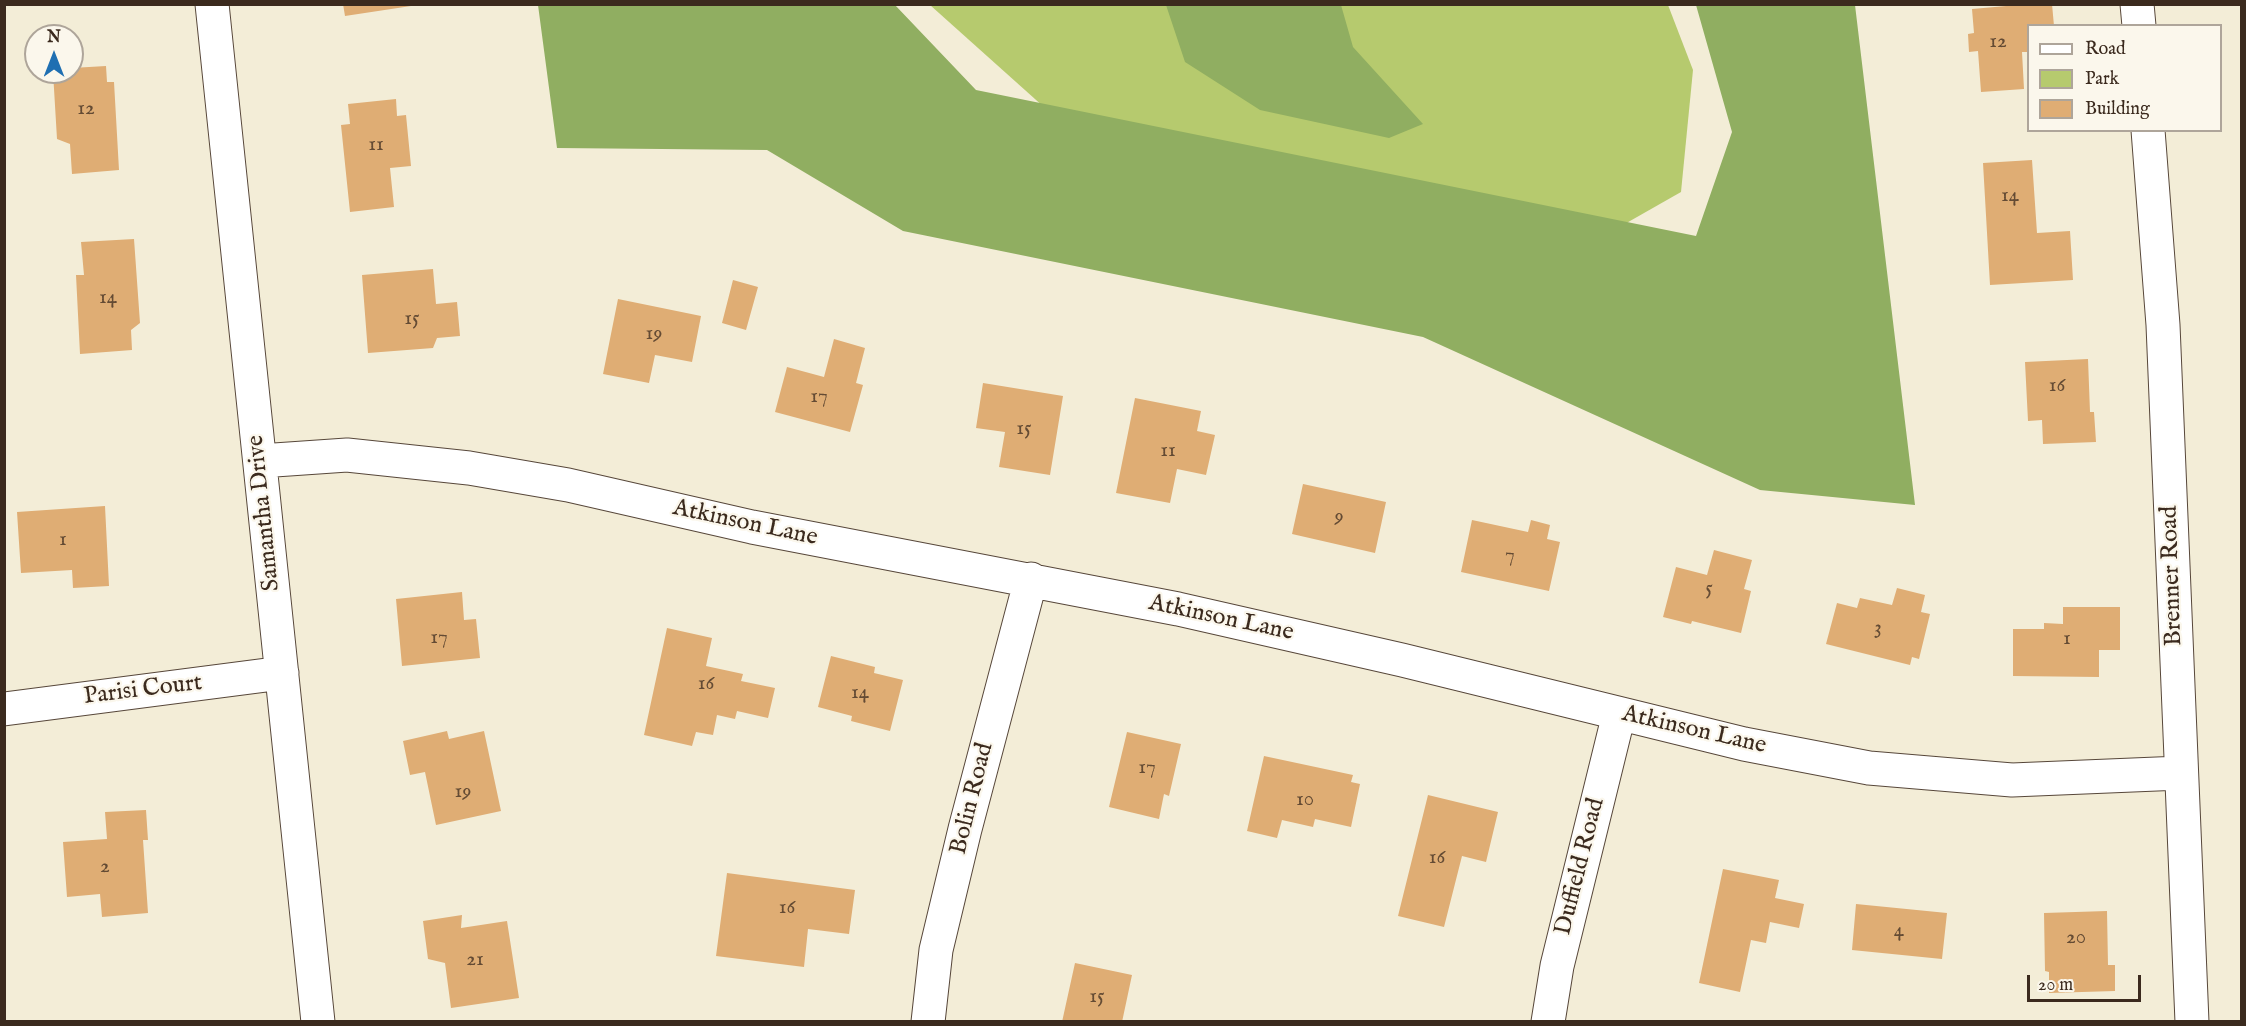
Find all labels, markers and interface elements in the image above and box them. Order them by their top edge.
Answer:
north arrow [24,24,84,84]
legend [2027,24,2222,132]
text: N [47,28,61,48]
house number: 12 [1989,30,2007,56]
text: Road [2085,38,2126,61]
text: Park [2085,68,2119,91]
house number: 12 [77,97,95,123]
text: Building [2085,98,2150,121]
house number: 11 [368,133,384,159]
house number: 14 [2001,184,2019,210]
house number: 14 [99,286,117,312]
house number: 15 [404,307,420,333]
house number: 19 [646,322,662,348]
house number: 16 [2049,374,2065,400]
house number: 17 [810,385,828,411]
house number: 15 [1016,417,1032,443]
street label: Samantha Drive [242,434,288,592]
house number: 11 [1160,439,1176,465]
street label: Atkinson Lane [670,495,820,553]
house number: 9 [1334,505,1344,531]
street label: Brenner Road [2156,505,2190,647]
house number: 1 [59,528,67,554]
house number: 7 [1505,544,1515,570]
house number: 5 [1705,577,1713,603]
street label: Atkinson Lane [1146,590,1296,648]
house number: 3 [1874,616,1882,642]
house number: 17 [430,626,448,652]
house number: 1 [2063,627,2071,653]
street label: Parisi Court [82,669,204,713]
house number: 16 [698,672,714,698]
house number: 14 [851,681,869,707]
street label: Atkinson Lane [1619,700,1769,762]
street label: Bolin Road [945,740,1001,858]
house number: 17 [1138,756,1156,782]
house number: 19 [455,780,471,806]
house number: 10 [1296,788,1314,814]
street label: Duffield Road [1550,795,1612,939]
house number: 16 [1429,846,1445,872]
house number: 2 [100,855,110,881]
house number: 16 [779,896,795,922]
house number: 4 [1894,919,1904,945]
house number: 20 [2066,926,2086,952]
house number: 21 [466,948,484,974]
scale bar [2030,963,2144,1001]
text: 20 m [2038,974,2073,997]
house number: 15 [1089,985,1105,1011]

